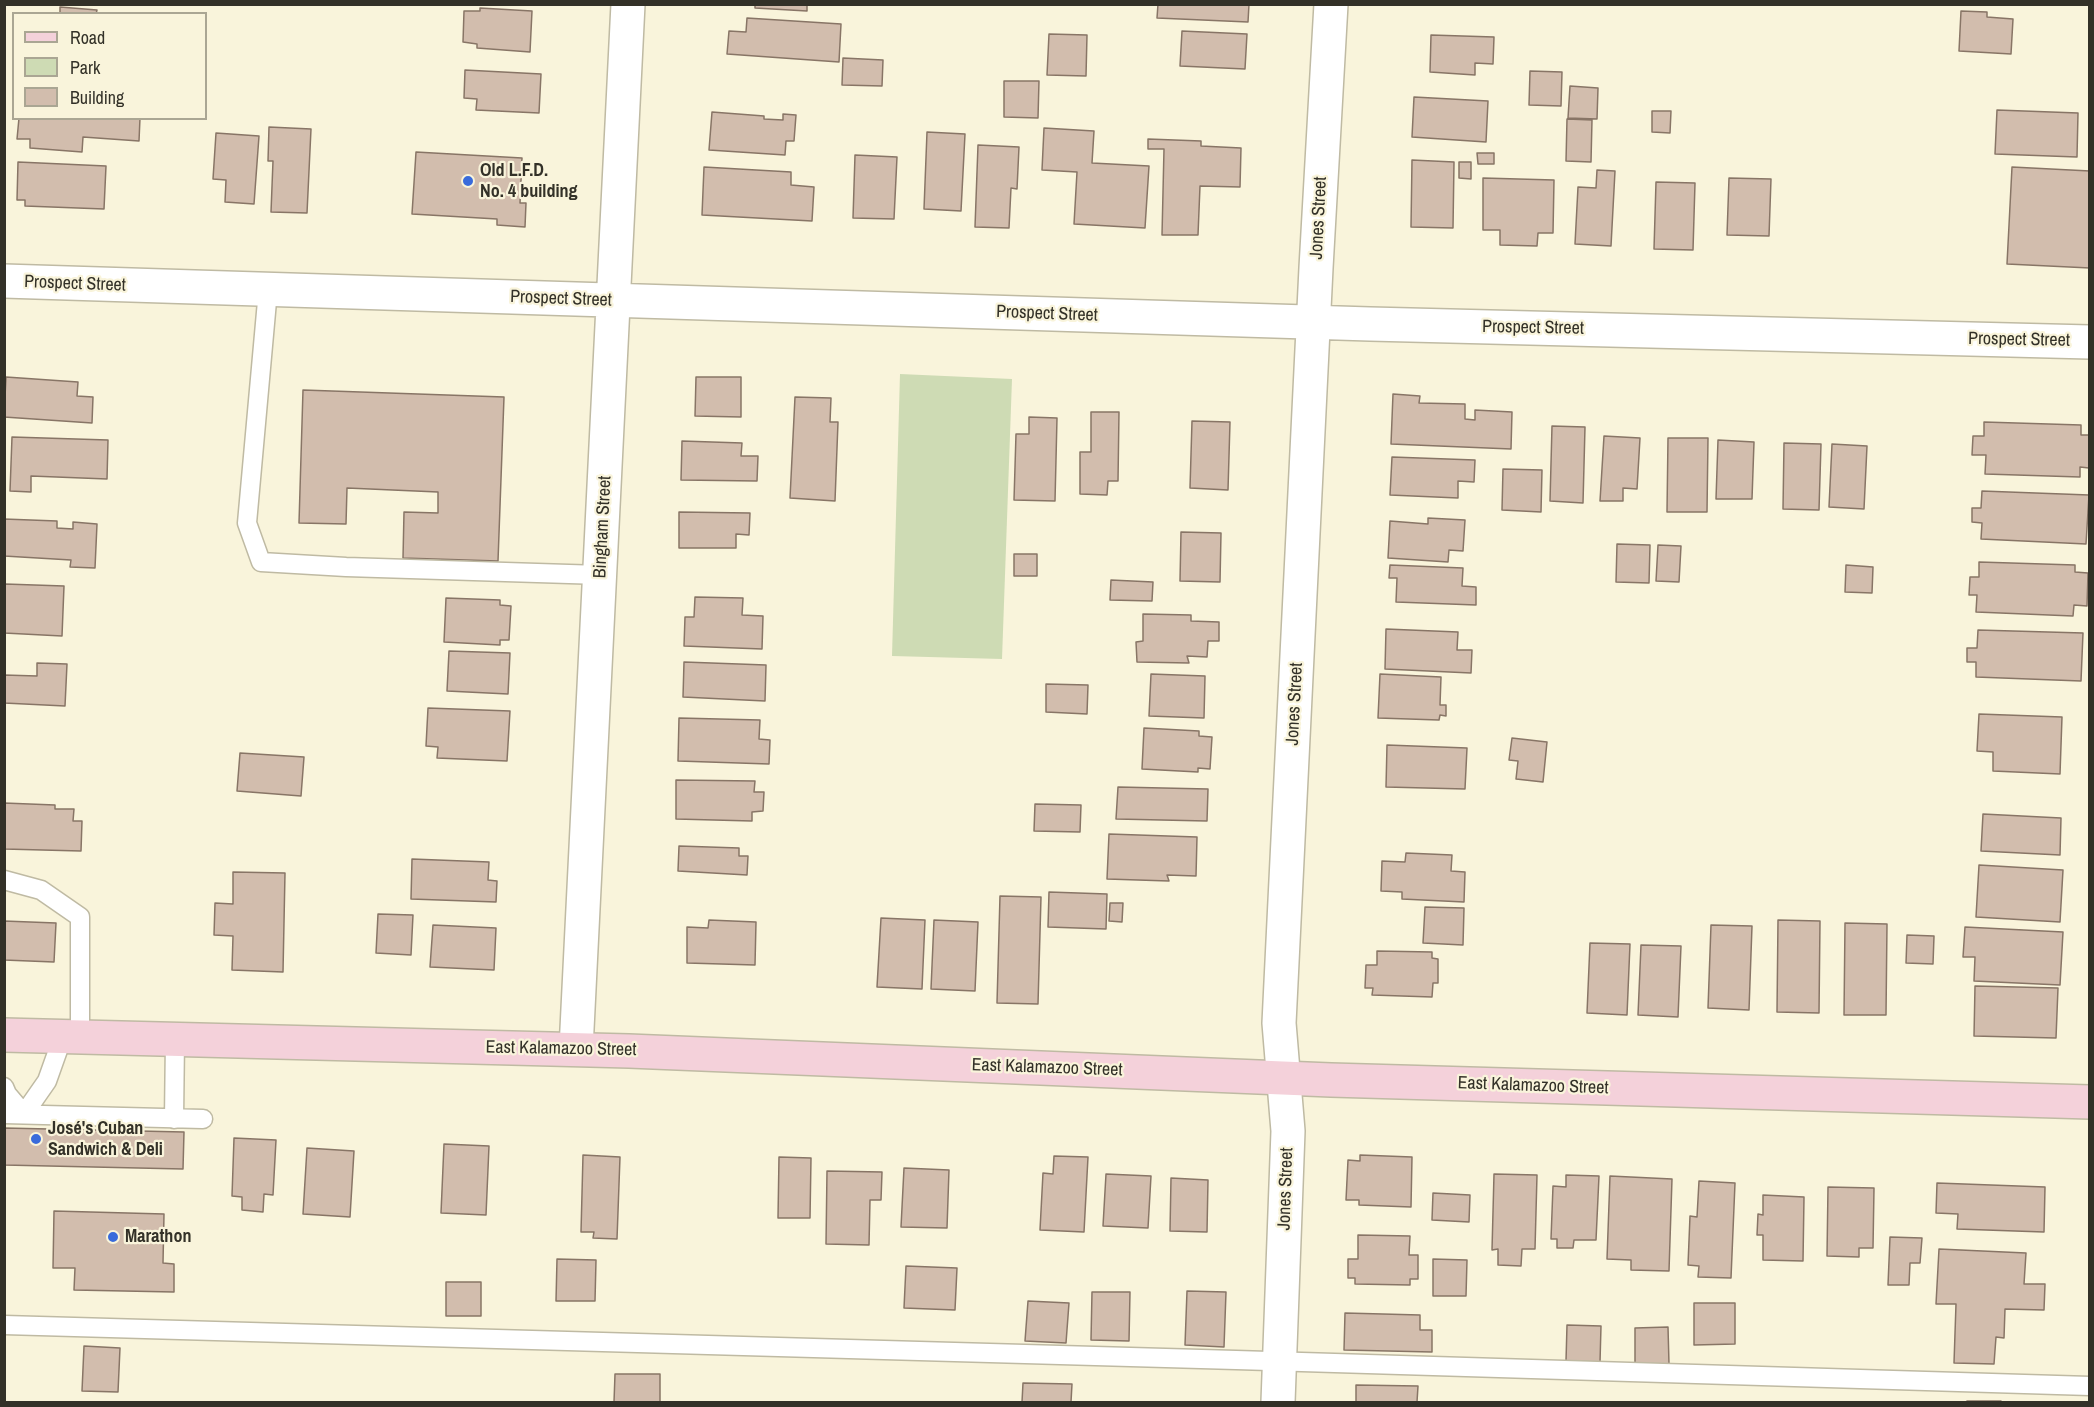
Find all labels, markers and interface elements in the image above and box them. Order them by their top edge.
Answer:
legend [12,12,207,120]
text: Road [70,25,105,50]
text: Park [70,55,100,80]
text: Building [70,85,124,110]
place label: Old L.F.D. No. 4 building [480,160,578,202]
marker: Old L.F.D. No. 4 building [461,174,475,188]
street label: Jones Street [1306,176,1332,260]
street label: Prospect Street [24,271,126,297]
street label: Prospect Street [510,286,612,312]
street label: Prospect Street [996,301,1098,327]
street label: Prospect Street [1482,316,1584,340]
street label: Prospect Street [1968,328,2070,352]
street label: Bingham Street [590,475,616,579]
street label: Jones Street [1282,662,1308,746]
street label: East Kalamazoo Street [485,1037,637,1061]
street label: East Kalamazoo Street [971,1055,1123,1081]
street label: East Kalamazoo Street [1457,1073,1609,1099]
place label: José's Cuban Sandwich & Deli [48,1118,163,1160]
marker: José's Cuban Sandwich & Deli [29,1132,43,1146]
street label: Jones Street [1274,1147,1298,1231]
place label: Marathon [125,1226,191,1248]
marker: Marathon [106,1230,120,1244]

